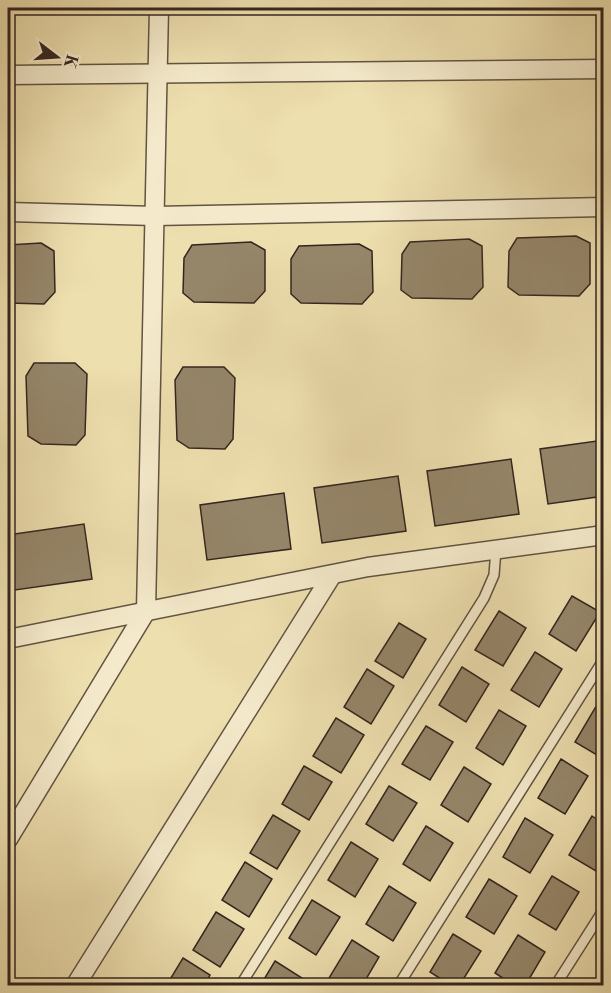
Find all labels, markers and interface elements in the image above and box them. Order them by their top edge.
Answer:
north arrow [27,27,87,87]
text: K [59,52,82,71]

